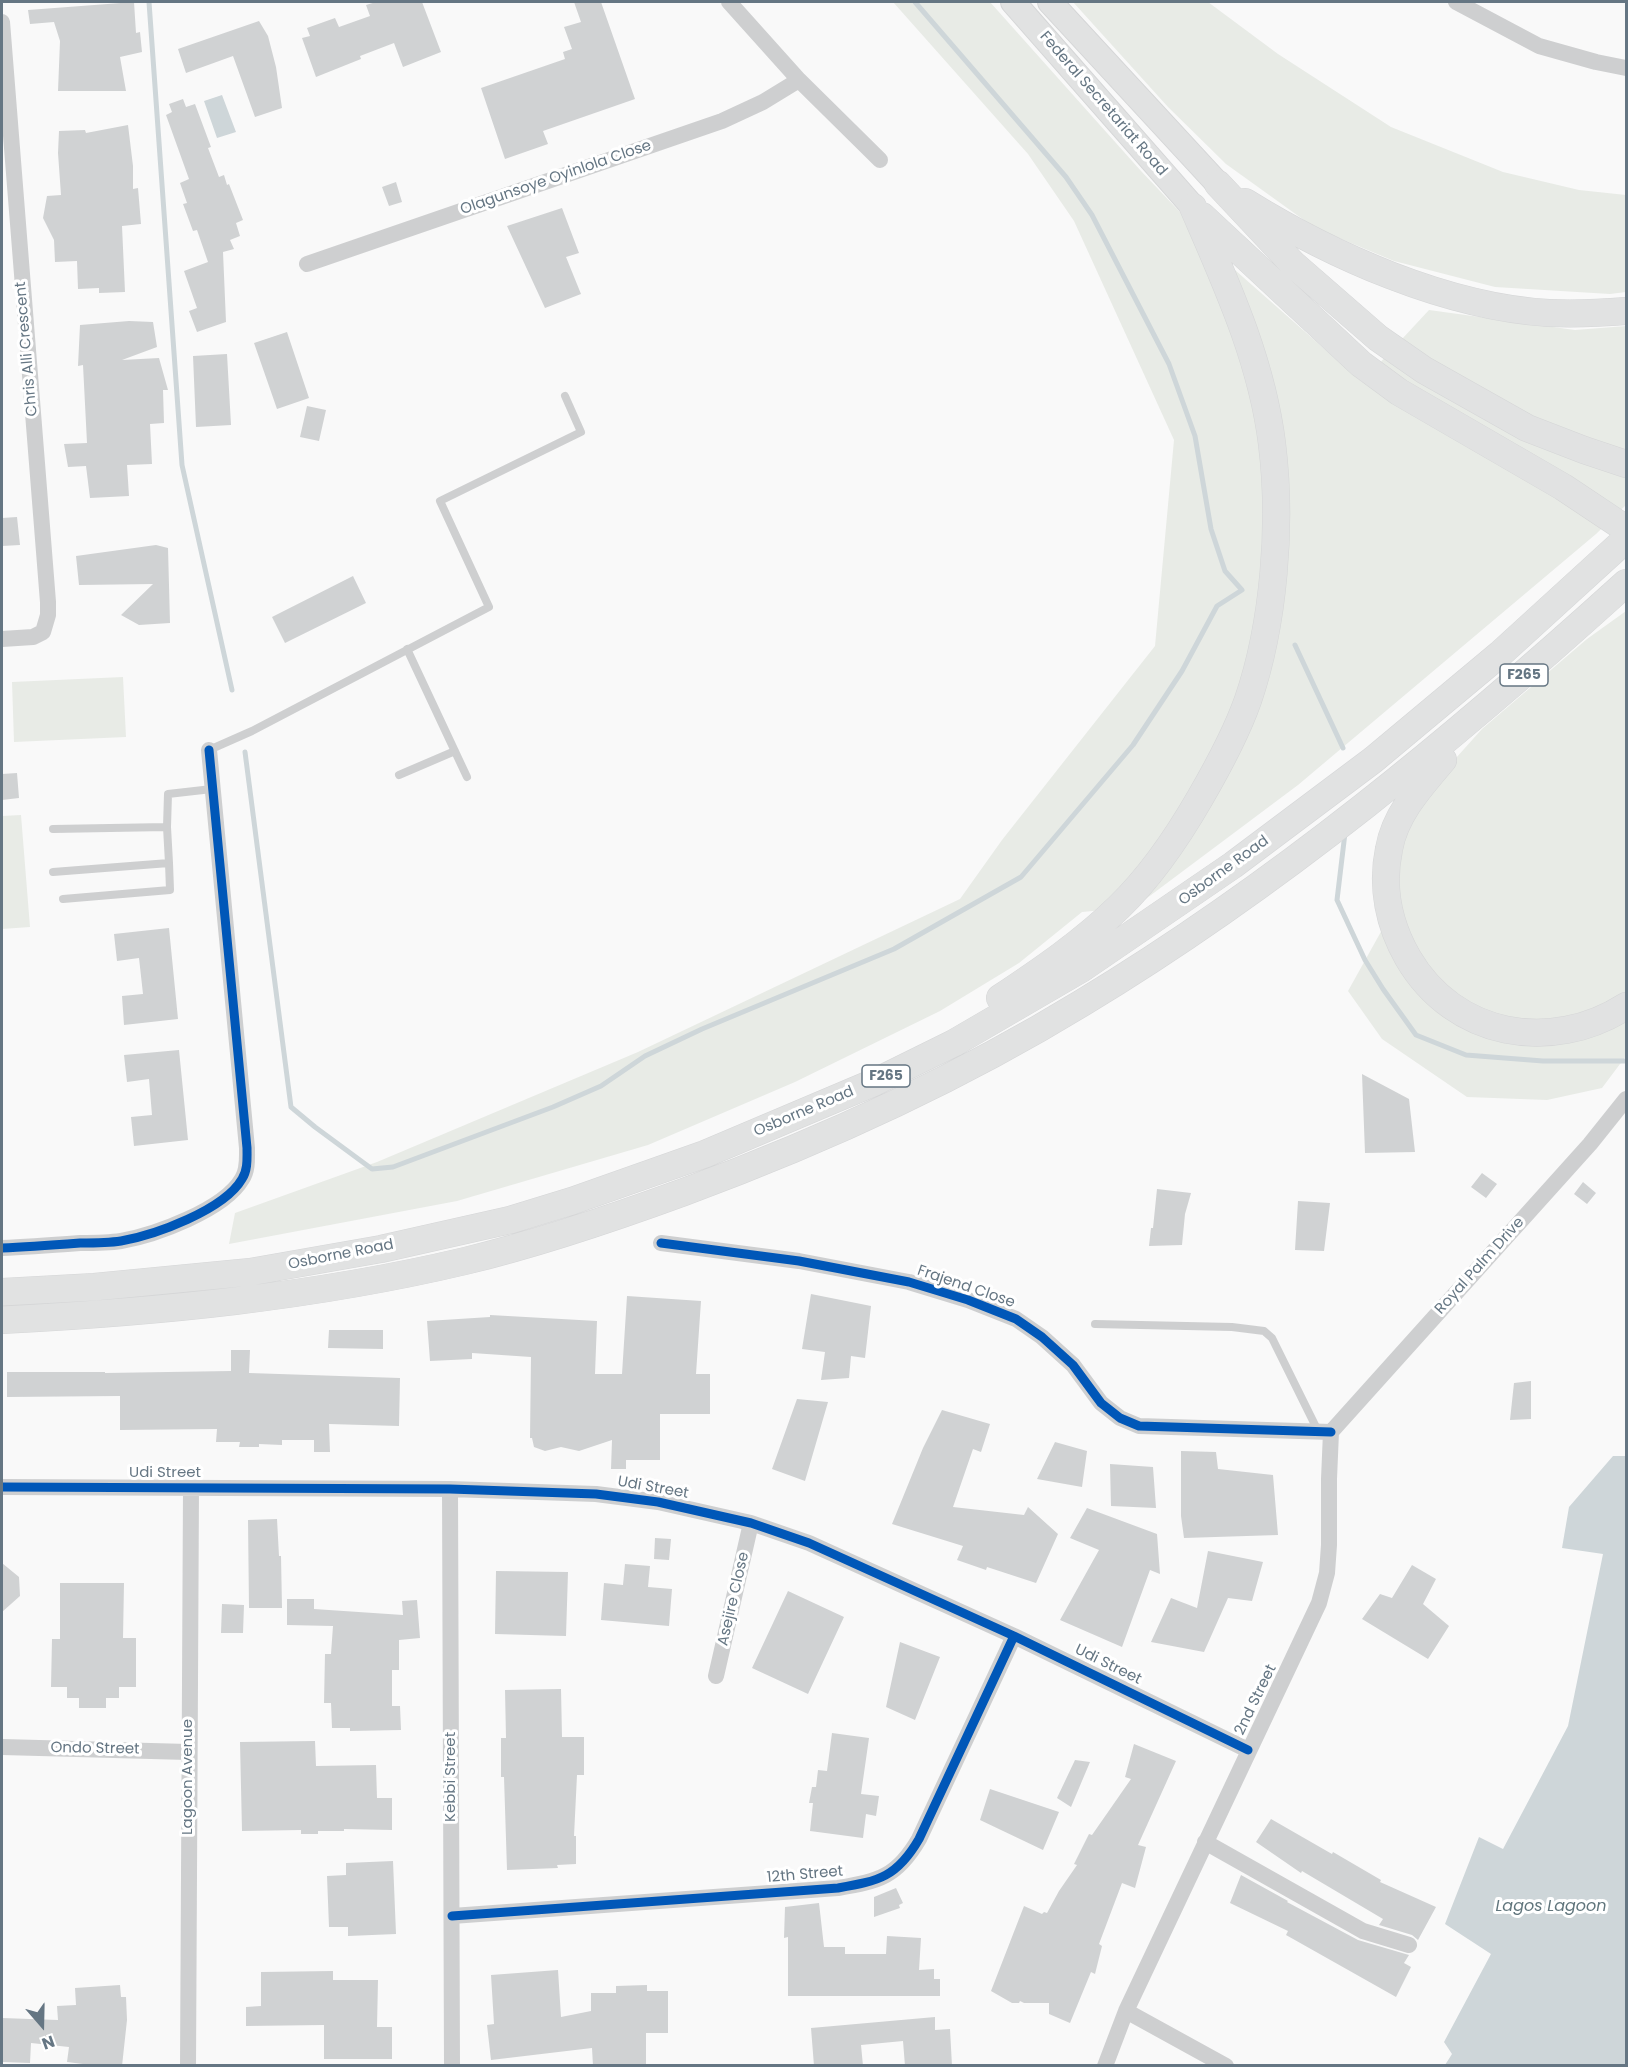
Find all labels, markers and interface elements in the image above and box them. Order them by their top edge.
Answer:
street label: Federal Secretariat Road [1035,28,1171,180]
street label: Olagunsoye Oyinlola Close [458,137,654,219]
street label: Chris Alli Crescent [12,281,42,417]
road number: F265 [1500,664,1548,686]
street label: Osborne Road [1175,832,1273,910]
road number: F265 [862,1065,910,1087]
street label: Osborne Road [751,1083,857,1141]
street label: Royal Palm Drive [1432,1214,1528,1318]
street label: Osborne Road [287,1236,395,1274]
street label: Frajend Close [915,1262,1017,1312]
street label: Udi Street [129,1464,201,1482]
street label: Udi Street [616,1473,690,1503]
street label: Asejire Close [714,1550,754,1648]
street label: Udi Street [1072,1641,1144,1689]
street label: 2nd Street [1231,1662,1281,1738]
street label: Lagoon Avenue [179,1719,197,1835]
street label: Kebbi Street [442,1732,460,1822]
street label: Ondo Street [50,1739,140,1759]
street label: 12th Street [766,1863,844,1887]
water label: Lagos Lagoon [1495,1897,1607,1917]
north arrow [12,1995,72,2055]
text: N [39,2030,58,2055]

